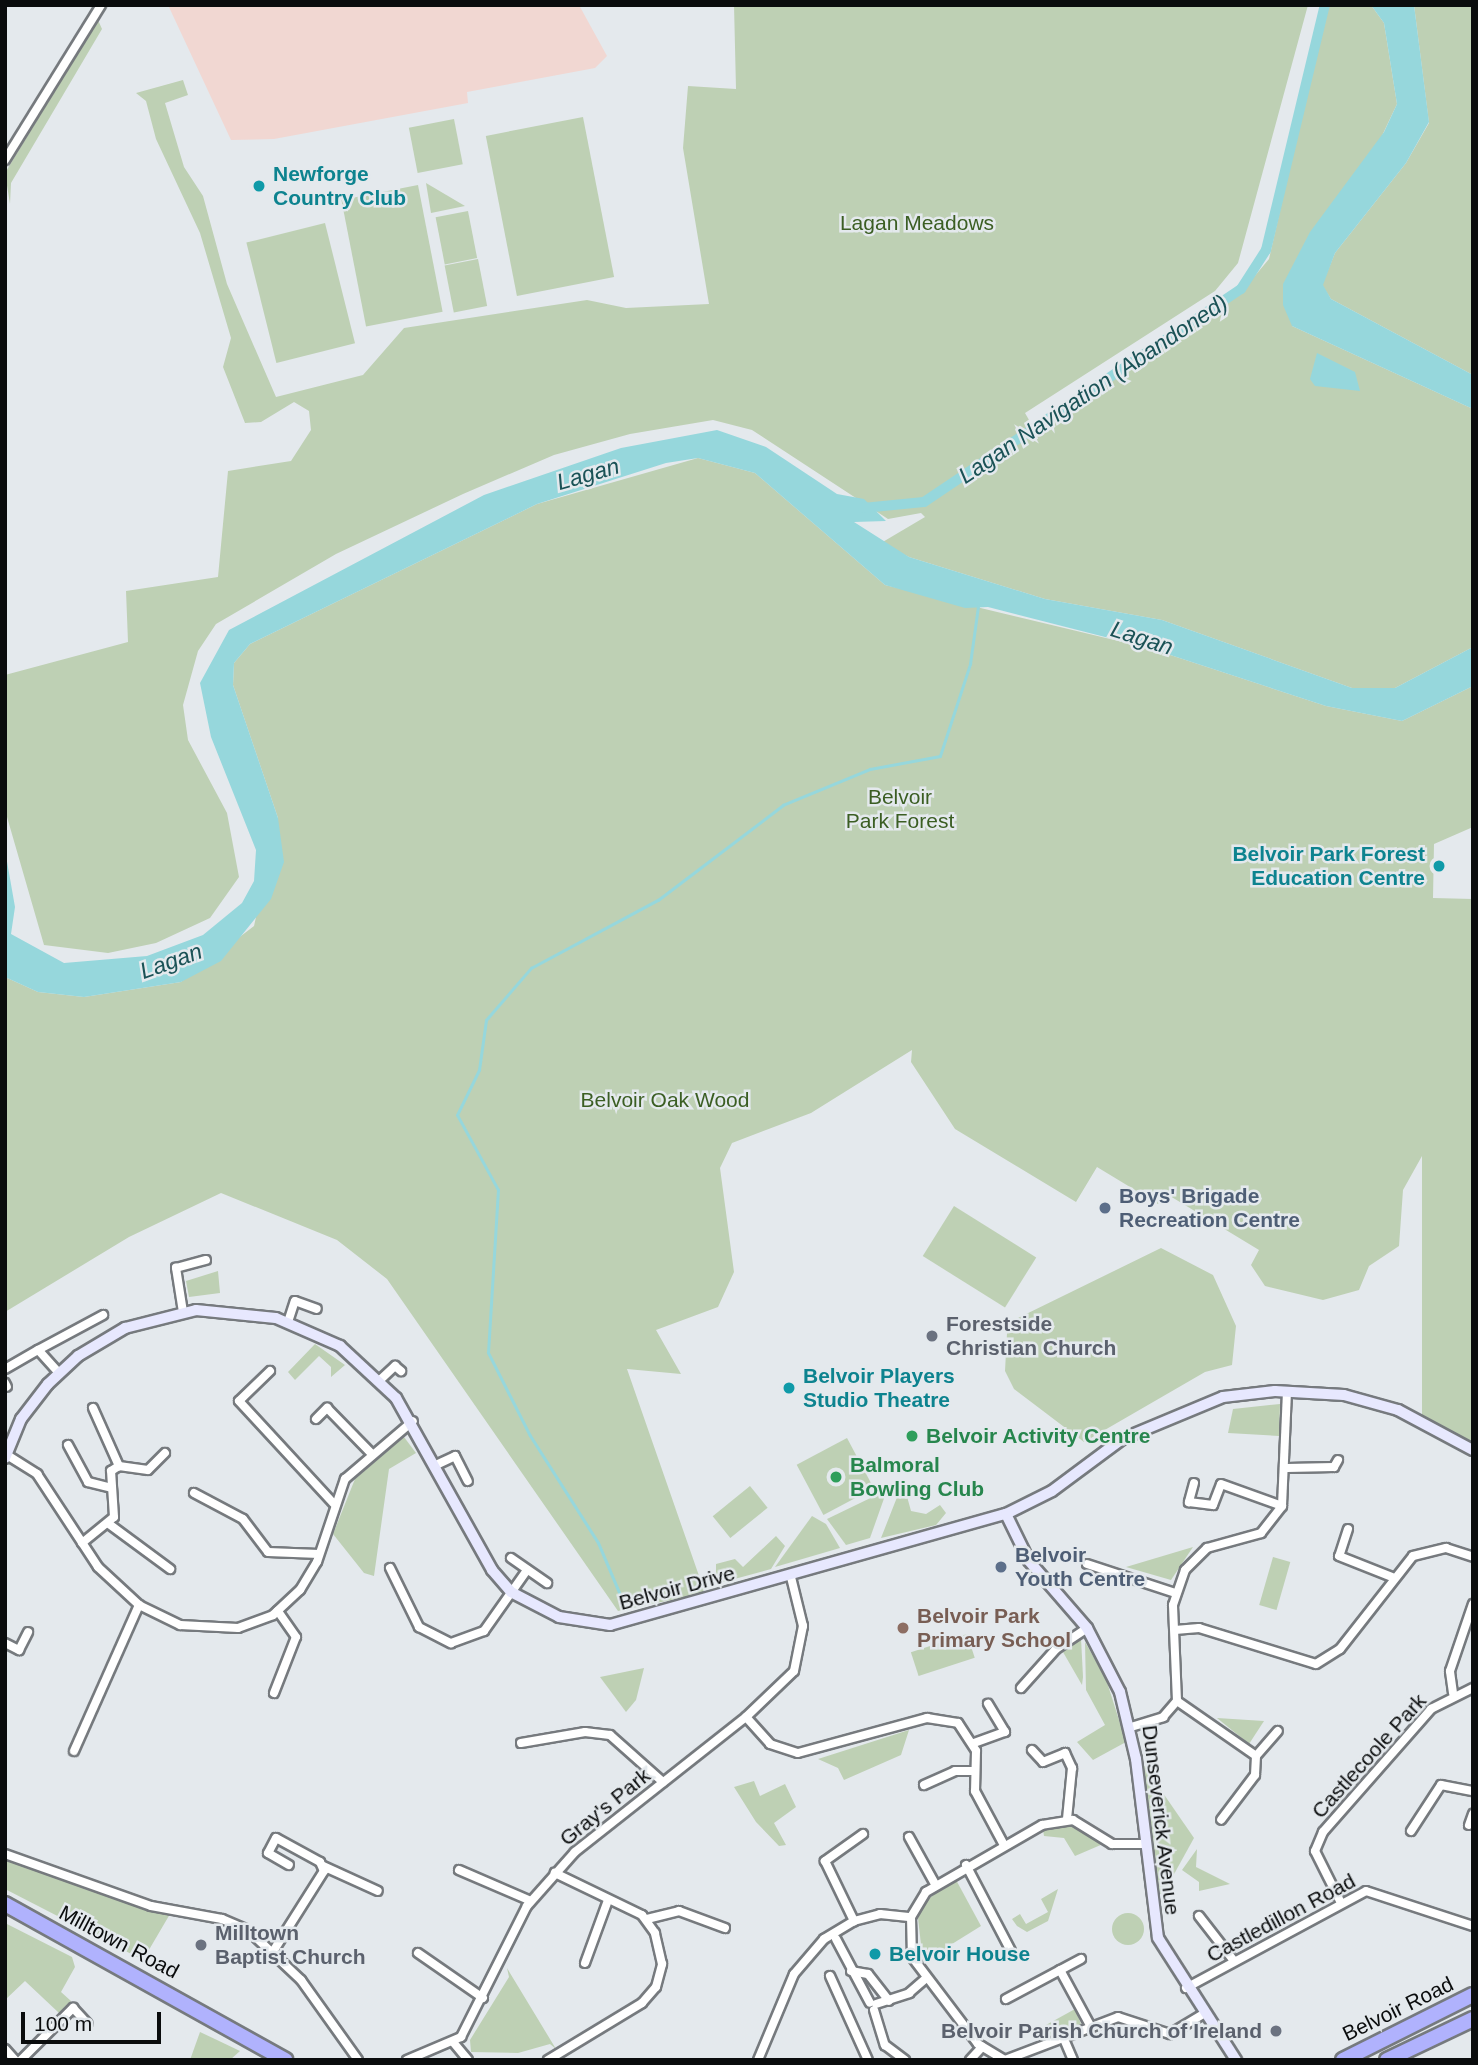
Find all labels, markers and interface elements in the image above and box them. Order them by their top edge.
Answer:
place label: Newforge Country Club [273,161,406,211]
marker: Newforge Country Club [251,178,267,194]
park label: Lagan Meadows [840,210,994,236]
water label: Lagan Navigation (Abandoned) [953,289,1233,489]
water label: Lagan [553,452,623,496]
water label: Lagan [1107,615,1177,661]
park label: Belvoir Park Forest [846,784,954,834]
place label: Belvoir Park Forest Education Centre [1232,841,1425,891]
marker: Belvoir Park Forest Education Centre [1431,858,1447,874]
water label: Lagan [136,937,206,985]
park label: Belvoir Oak Wood [581,1087,749,1113]
place label: Boys' Brigade Recreation Centre [1119,1183,1300,1233]
marker: Boys' Brigade Recreation Centre [1097,1200,1113,1216]
place label: Forestside Christian Church [946,1311,1116,1361]
marker: Forestside Christian Church [924,1328,940,1344]
place label: Belvoir Players Studio Theatre [803,1363,955,1413]
marker: Belvoir Players Studio Theatre [781,1380,797,1396]
place label: Belvoir Activity Centre [926,1423,1151,1449]
marker: Belvoir Activity Centre [904,1428,920,1444]
place label: Balmoral Bowling Club [850,1452,984,1502]
marker: Balmoral Bowling Club [828,1469,844,1485]
place label: Belvoir Youth Centre [1015,1542,1145,1592]
marker: Belvoir Youth Centre [993,1559,1009,1575]
street label: Belvoir Drive [616,1560,738,1616]
place label: Belvoir Park Primary School [917,1603,1071,1653]
marker: Belvoir Park Primary School [895,1620,911,1636]
street label: Castlecoole Park [1307,1689,1431,1823]
street label: Dunseverick Avenue [1137,1723,1185,1917]
street label: Gray's Park [555,1763,655,1851]
street label: Castledillon Road [1202,1868,1360,1968]
street label: Milltown Road [55,1900,183,1984]
place label: Milltown Baptist Church [215,1920,366,1970]
marker: Milltown Baptist Church [193,1937,209,1953]
place label: Belvoir House [889,1941,1030,1967]
marker: Belvoir House [867,1946,883,1962]
street label: Belvoir Road [1338,1971,1458,2047]
scale bar [24,1998,164,2042]
text: 100 m [34,2012,92,2035]
place label: Belvoir Parish Church of Ireland [941,2018,1262,2044]
marker: Belvoir Parish Church of Ireland [1268,2023,1284,2039]

